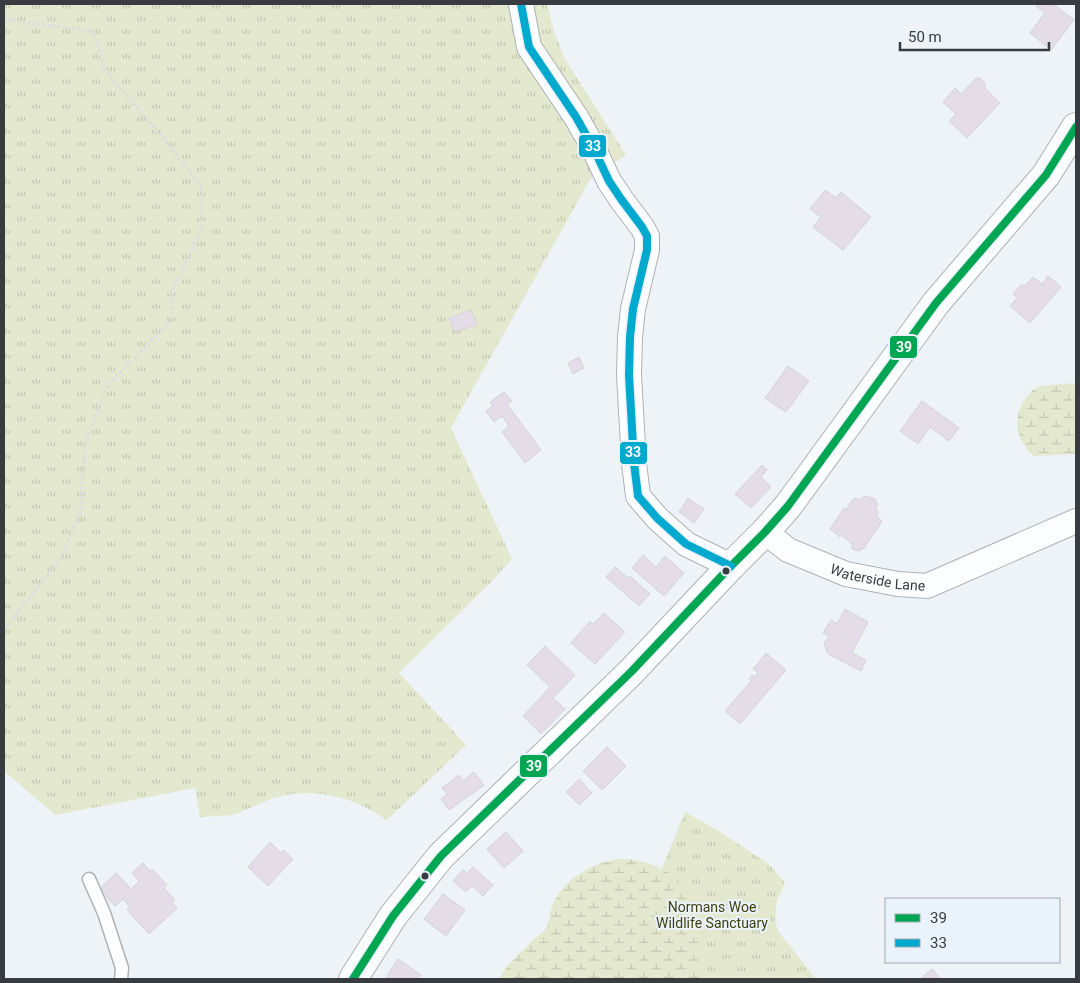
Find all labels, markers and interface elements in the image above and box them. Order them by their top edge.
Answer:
scale bar [900,20,1049,52]
text: 50 m [908,28,942,46]
line badge: 33 [578,134,607,158]
text: 33 [585,138,601,154]
line badge: 39 [889,335,918,359]
text: 39 [896,339,912,355]
line badge: 33 [619,441,648,465]
text: 33 [625,444,641,460]
street label: Waterside Lane [828,560,926,594]
unlabelled marker [721,566,731,576]
line badge: 39 [519,754,548,778]
text: 39 [526,758,542,774]
unlabelled marker [420,871,430,881]
legend [885,898,1060,963]
park label: Normans Woe Wildlife Sanctuary [656,899,768,931]
text: 39 [930,909,947,927]
text: 33 [930,934,947,952]

